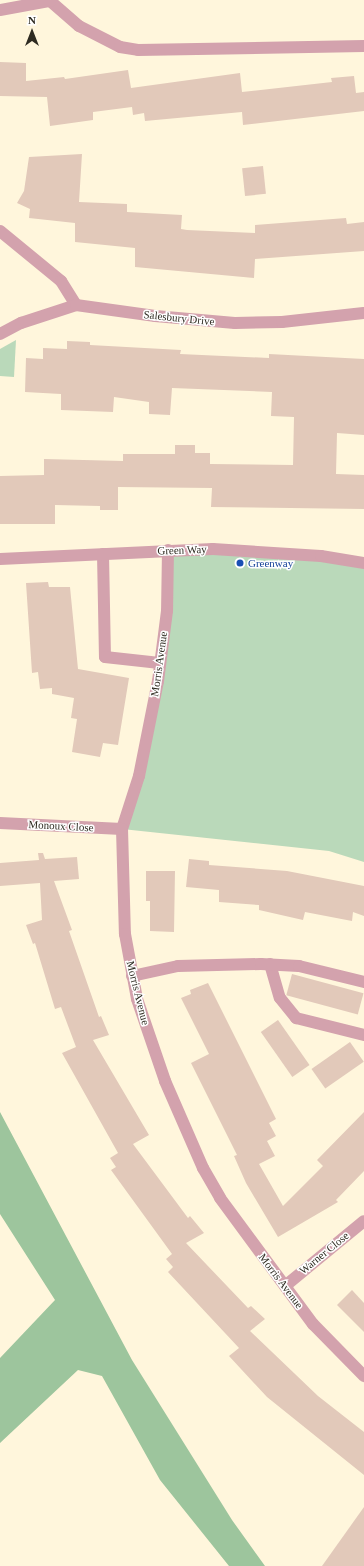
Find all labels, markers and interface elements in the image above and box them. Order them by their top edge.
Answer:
north arrow [12,12,52,52]
text: N [28,14,36,26]
street label: Salesbury Drive [143,308,215,328]
street label: Green Way [157,543,207,557]
place label: Greenway [248,556,293,570]
marker: Greenway [235,558,245,568]
street label: Morris Avenue [148,630,170,698]
street label: Monoux Close [28,818,94,834]
street label: Morris Avenue [124,959,152,1027]
street label: Warner Close [297,1229,351,1277]
street label: Morris Avenue [256,1251,306,1311]

